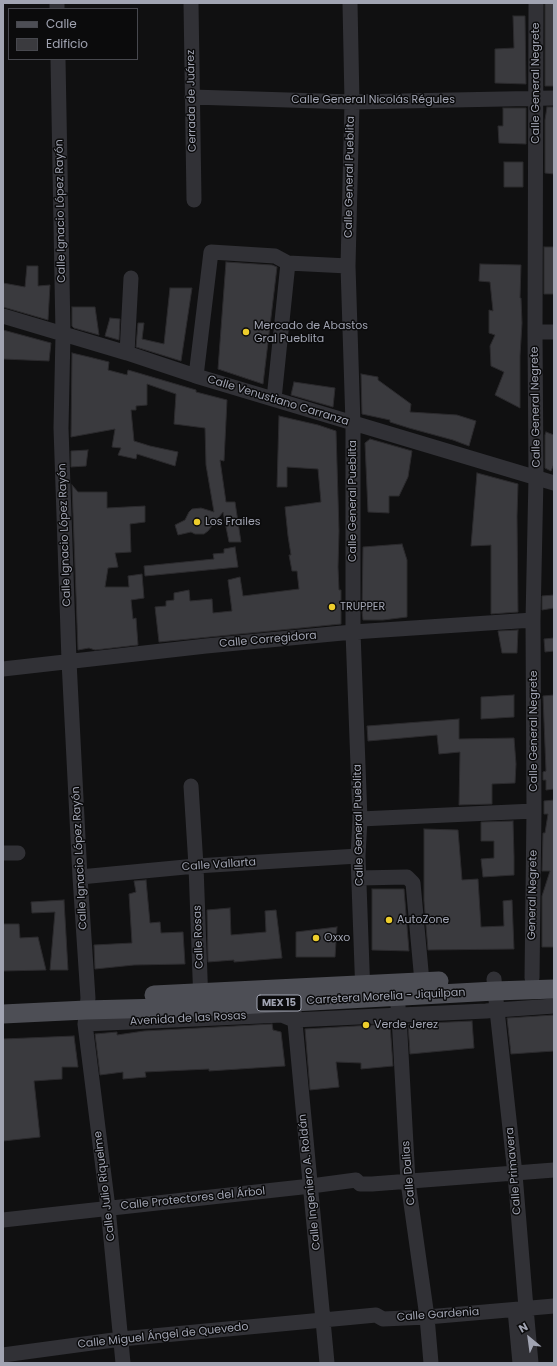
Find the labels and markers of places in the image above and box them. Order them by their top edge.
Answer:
place label: Mercado de Abastos Gral Pueblita [254,319,368,345]
marker: Mercado de Abastos Gral Pueblita [241,327,251,337]
place label: Los Frailes [205,515,261,529]
marker: Los Frailes [192,517,202,527]
place label: TRUPPER [340,600,385,614]
marker: TRUPPER [327,602,337,612]
place label: AutoZone [397,913,449,927]
marker: AutoZone [384,915,394,925]
place label: Oxxo [324,931,350,945]
marker: Oxxo [311,933,321,943]
place label: Verde Jerez [374,1018,438,1032]
marker: Verde Jerez [361,1020,371,1030]

